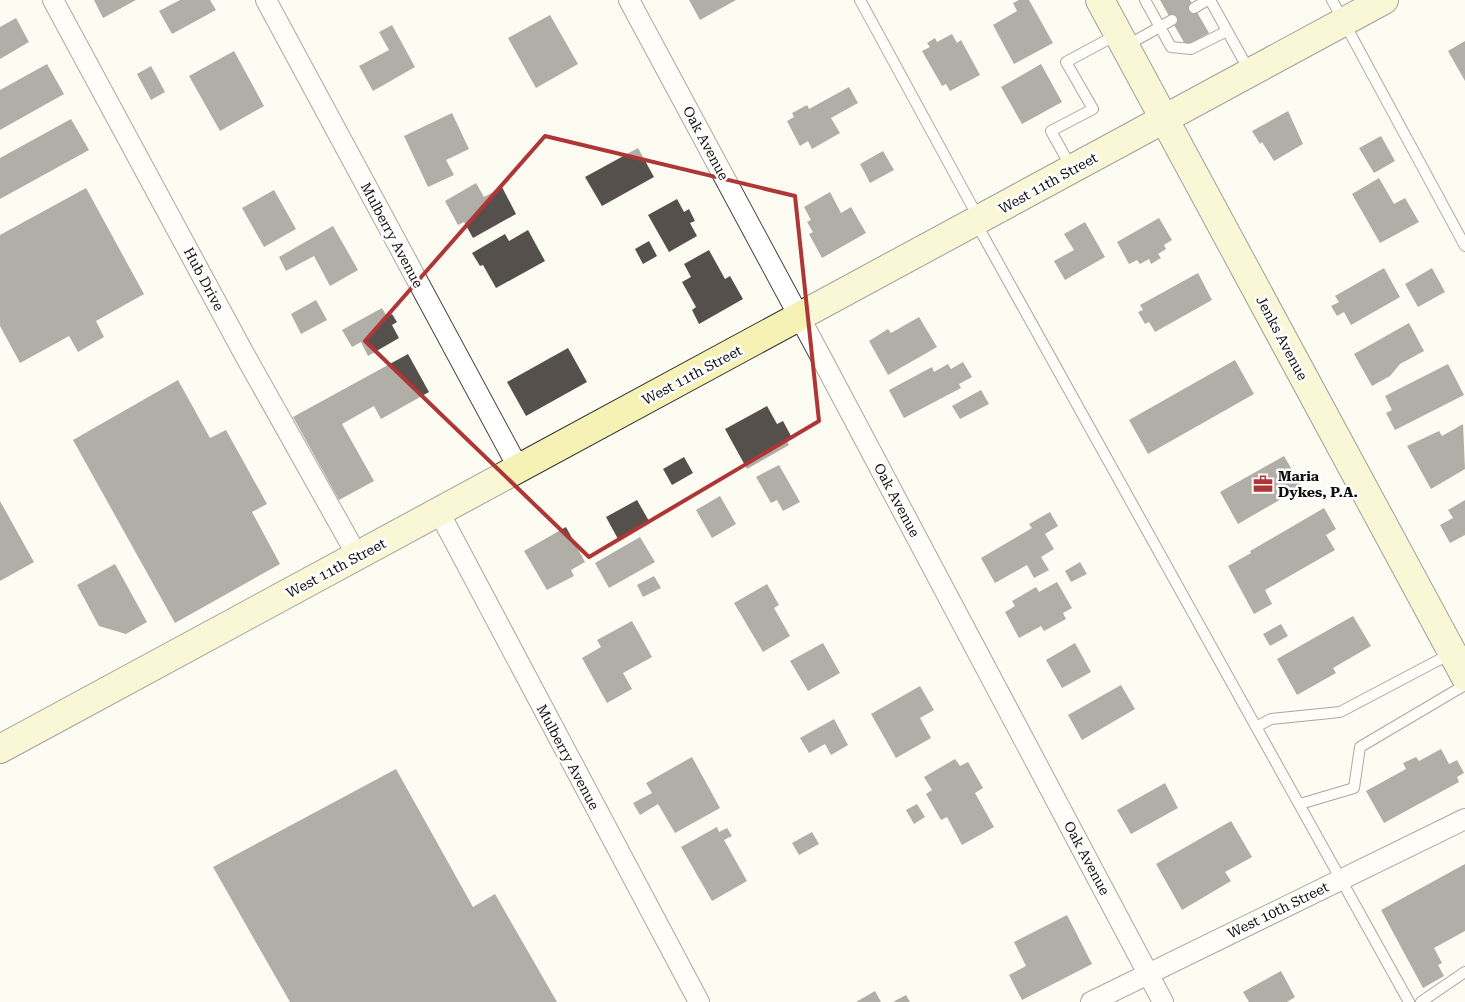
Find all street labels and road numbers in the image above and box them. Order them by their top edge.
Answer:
street label: Oak Avenue [680,103,732,183]
street label: West 11th Street [996,149,1100,217]
street label: Mulberry Avenue [358,180,427,291]
street label: Hub Drive [181,245,228,314]
street label: Jenks Avenue [1253,293,1311,383]
street label: West 11th Street [640,342,744,408]
street label: Oak Avenue [871,460,923,540]
street label: West 11th Street [284,535,388,601]
street label: Mulberry Avenue [534,702,603,813]
street label: Oak Avenue [1061,818,1113,898]
street label: West 10th Street [1225,879,1331,941]

